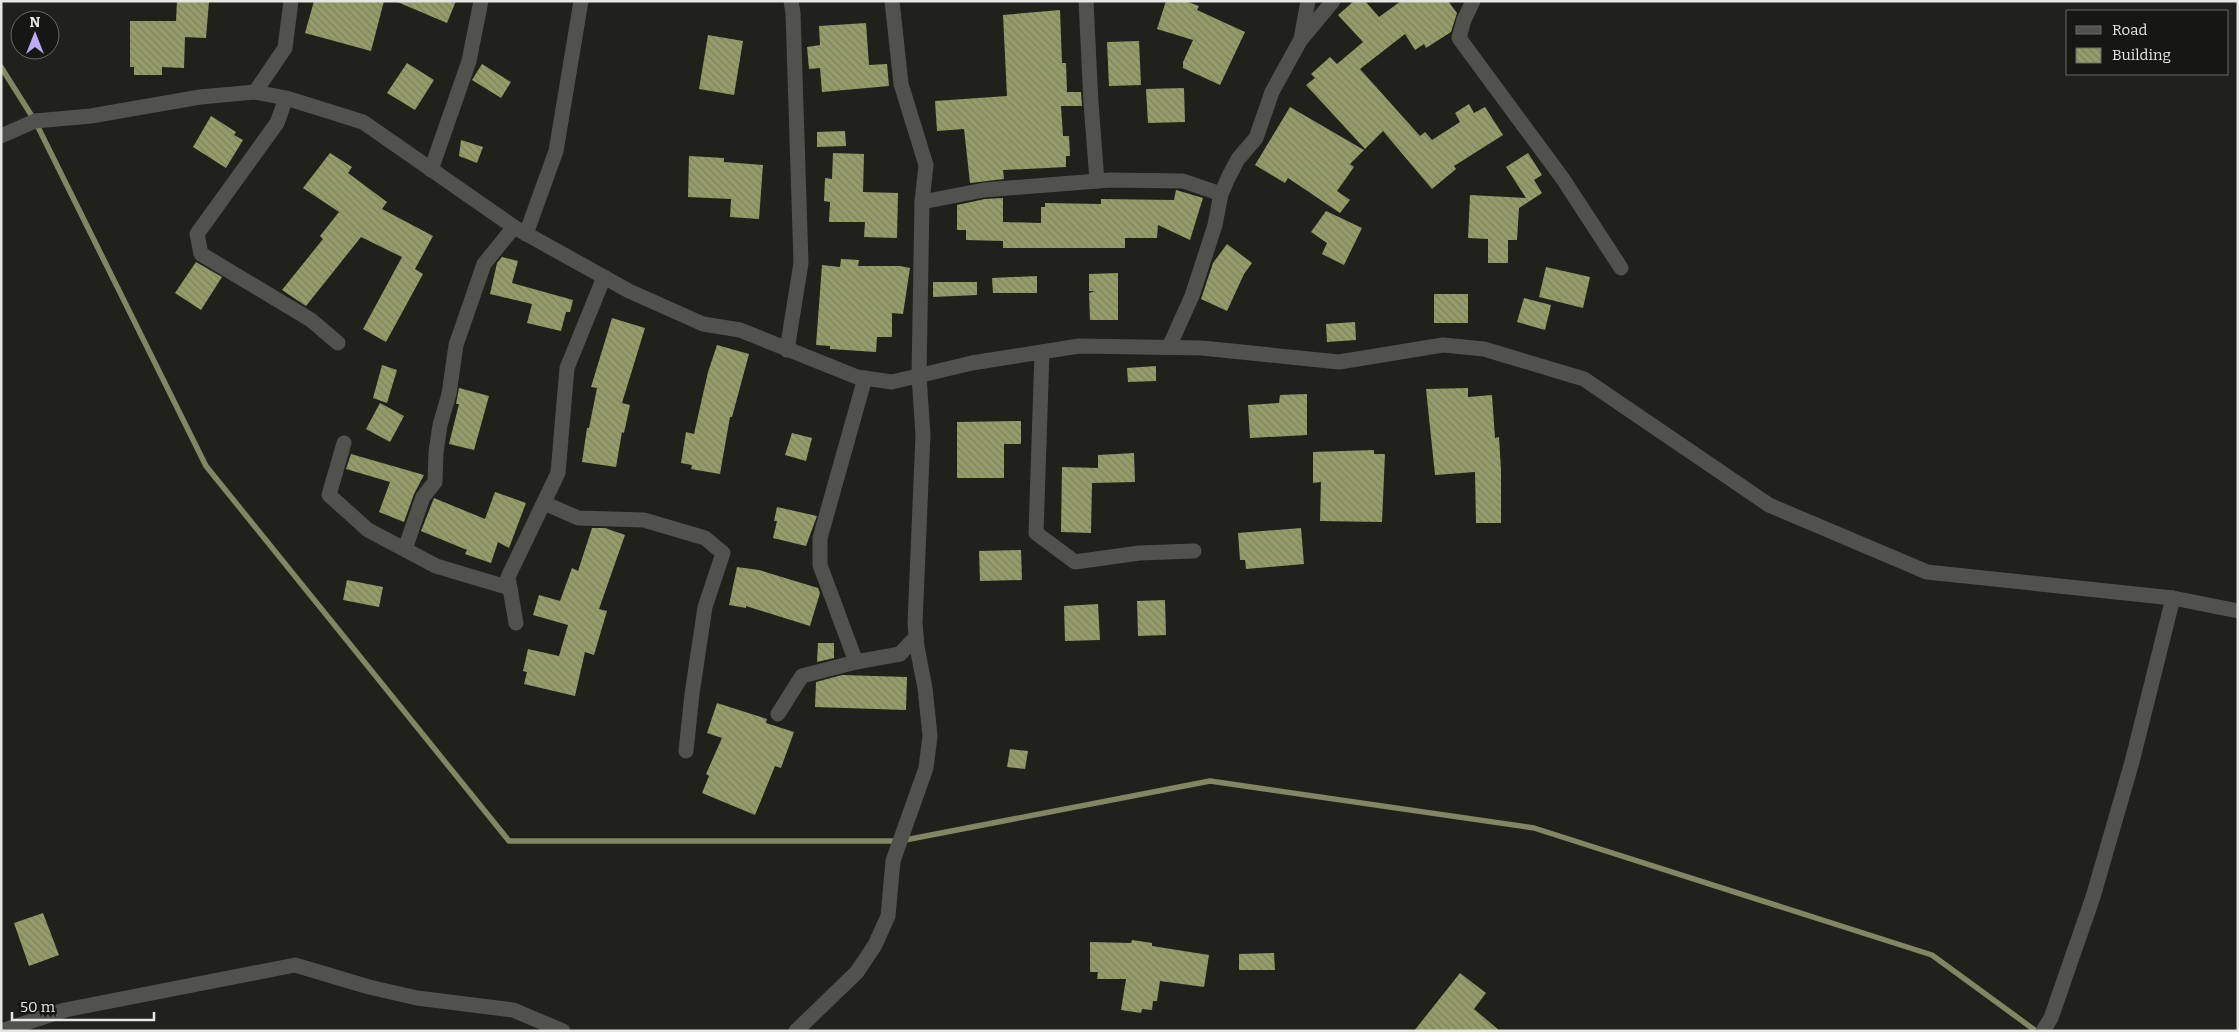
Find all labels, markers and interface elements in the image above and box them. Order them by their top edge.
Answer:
north arrow [10,10,60,60]
legend [2066,10,2229,75]
text: N [30,14,41,31]
text: Road [2112,21,2147,39]
text: Building [2112,46,2171,64]
scale bar [12,990,155,1022]
text: 50 m [20,998,56,1016]

